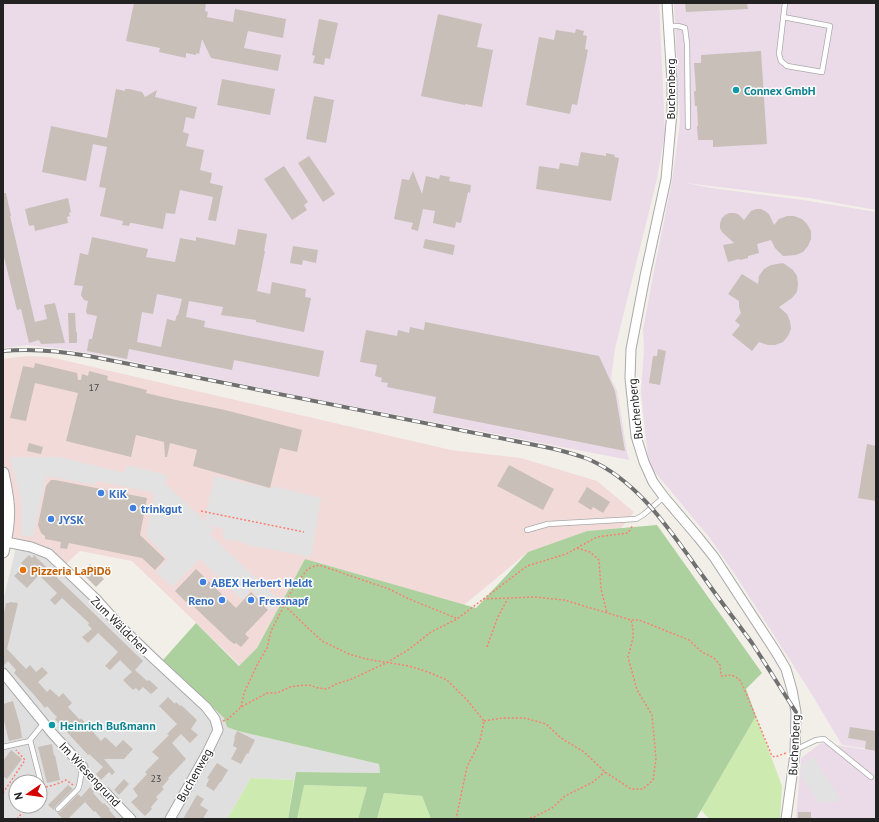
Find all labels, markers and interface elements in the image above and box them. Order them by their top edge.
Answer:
street label: Buchenberg [663,58,678,120]
place label: Connex GmbH [744,83,816,98]
marker: Connex GmbH [731,85,741,95]
street label: Buchenberg [624,378,646,440]
house number: 17 [89,381,99,394]
place label: KiK [109,486,128,501]
marker: KiK [96,488,106,498]
place label: trinkgut [141,501,183,516]
marker: trinkgut [128,503,138,513]
place label: JYSK [58,512,84,527]
marker: JYSK [46,514,56,524]
place label: Pizzeria LaPiDö [31,563,111,578]
marker: Pizzeria LaPiDö [18,565,28,575]
place label: ABEX Herbert Heldt [211,575,313,590]
marker: ABEX Herbert Heldt [198,577,208,587]
street label: Zum Wäldchen [88,593,152,657]
place label: Reno [188,593,215,608]
place label: Fressnapf [259,593,309,608]
marker: Reno [217,595,227,605]
marker: Fressnapf [246,595,256,605]
street label: Buchenberg [785,714,803,776]
place label: Heinrich Bußmann [60,718,156,733]
marker: Heinrich Bußmann [47,720,57,730]
street label: Im Wiesengrund [56,738,124,810]
street label: Buchenweg [173,745,215,805]
house number: 23 [151,772,161,785]
north arrow [8,774,48,814]
text: N [11,791,26,801]

